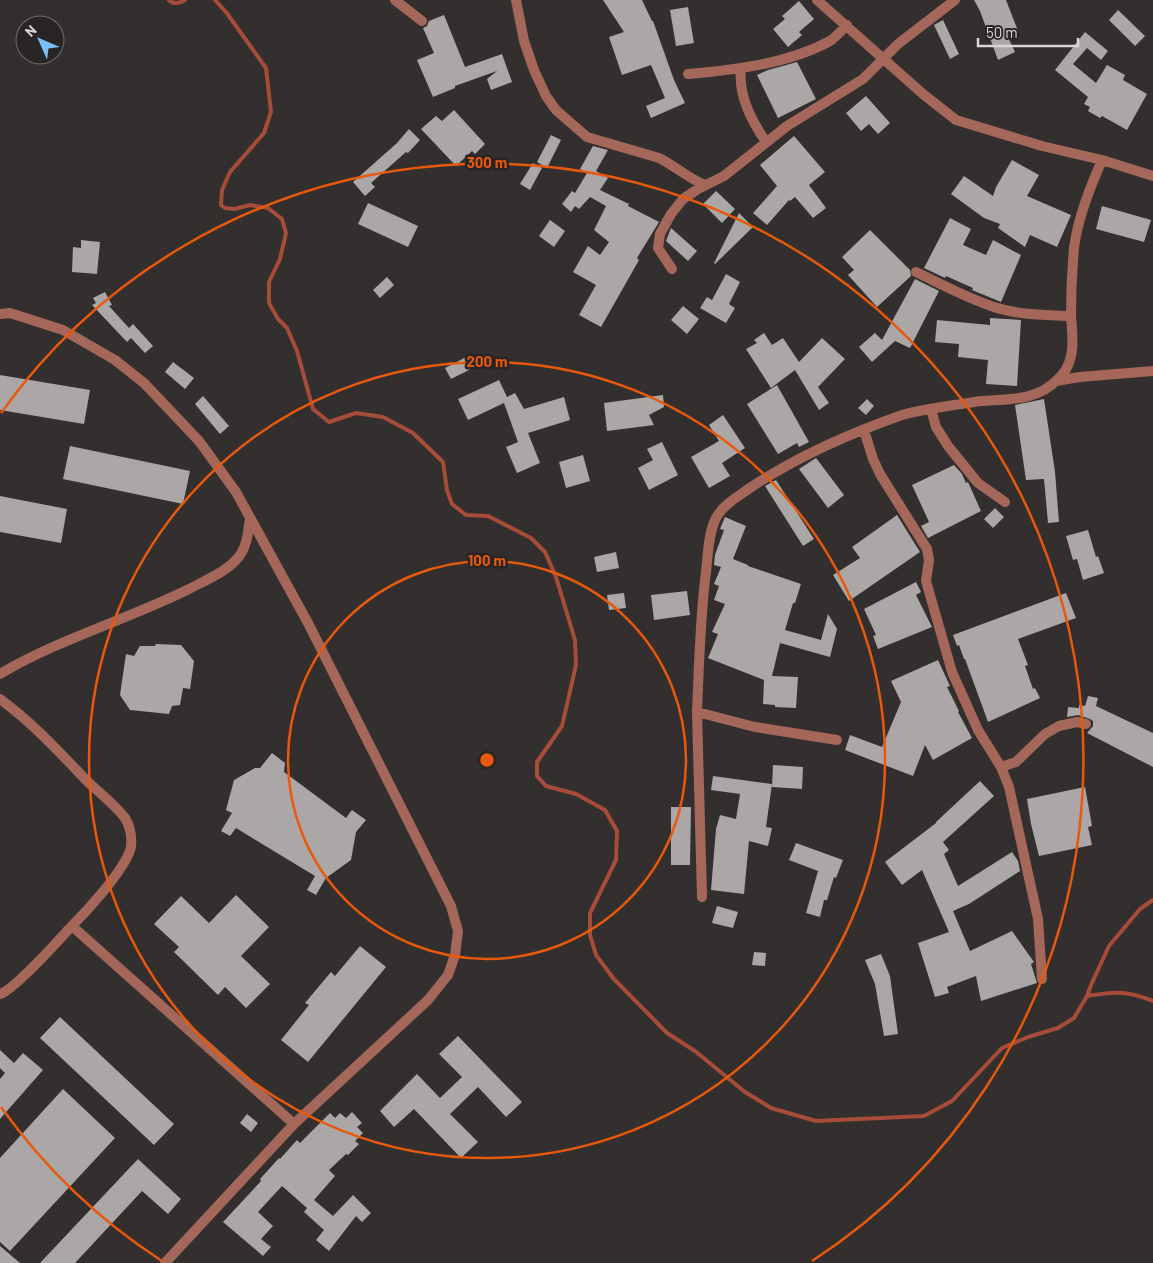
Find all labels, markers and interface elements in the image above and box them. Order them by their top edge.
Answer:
north arrow [15,15,65,65]
scale bar [978,15,1078,47]
text: N [21,21,40,40]
text: 50 m [986,23,1018,41]
text: 300 m [467,153,507,171]
text: 200 m [466,352,508,370]
text: 100 m [468,551,506,569]
centre of rings [478,751,496,769]

